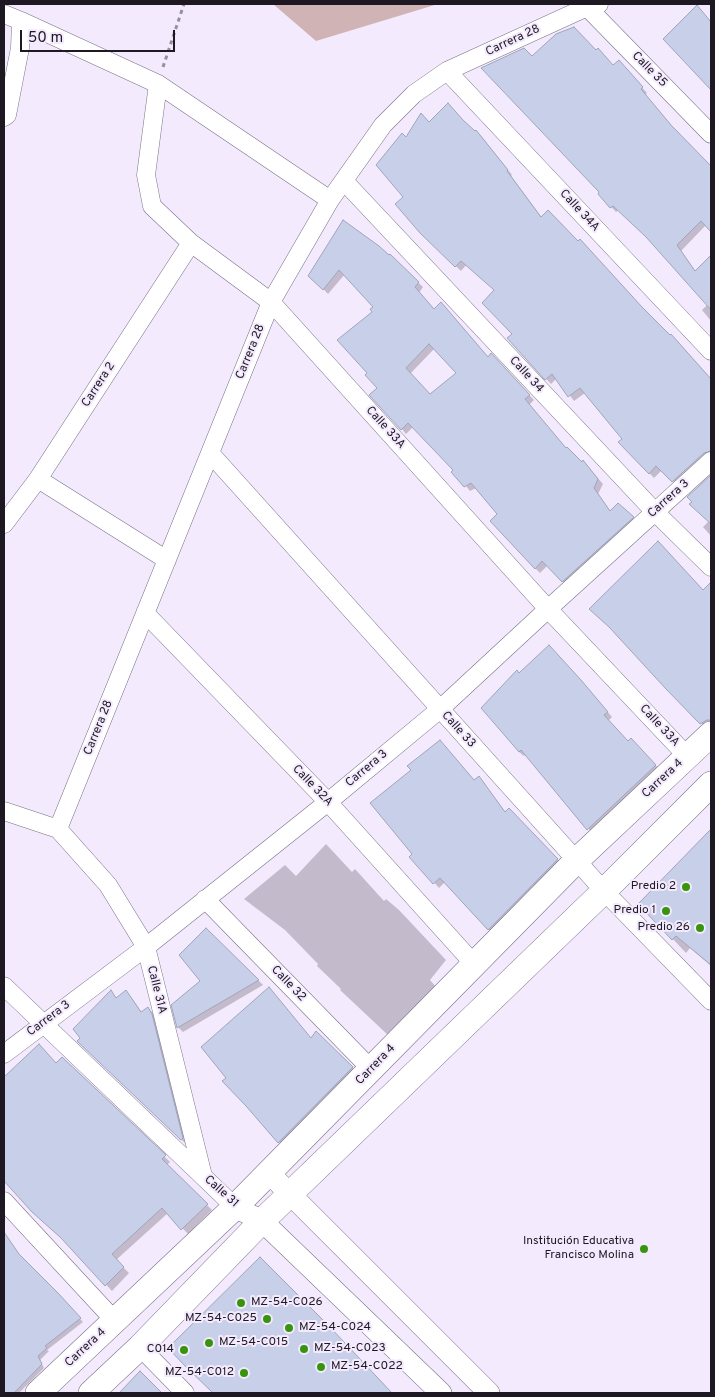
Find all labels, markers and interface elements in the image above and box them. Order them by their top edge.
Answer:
scale bar [22,20,178,52]
street label: Carrera 28 [484,22,542,60]
text: 50 m [28,29,63,48]
street label: Calle 35 [628,49,670,91]
street label: Calle 34A [556,187,602,235]
street label: Carrera 28 [233,322,269,382]
street label: Calle 34 [506,354,546,396]
street label: Carrera 2 [79,360,119,410]
street label: Calle 33A [362,404,408,452]
street label: Carrera 3 [645,477,693,521]
street label: Carrera 28 [81,698,117,758]
street label: Calle 33A [636,702,682,750]
street label: Calle 33 [438,709,478,751]
street label: Carrera 3 [343,747,391,791]
street label: Carrera 4 [640,756,686,802]
street label: Calle 32A [289,762,335,810]
place label: Predio 2 [631,880,676,894]
marker: Predio 2 [680,881,692,893]
place label: Predio 1 [614,904,656,918]
marker: Predio 1 [660,905,672,917]
place label: Predio 26 [638,921,690,935]
marker: Predio 26 [694,922,706,934]
street label: Calle 32 [268,963,308,1005]
street label: Calle 31A [143,964,169,1016]
street label: Carrera 3 [24,998,74,1040]
street label: Carrera 4 [353,1042,399,1088]
street label: Calle 31 [201,1173,241,1211]
place label: Institución Educativa Francisco Molina [523,1235,634,1263]
marker: Institución Educativa Francisco Molina [638,1243,650,1255]
place label: MZ-54-C026 [251,1296,323,1310]
marker: MZ-54-C026 [235,1297,247,1309]
place label: MZ-54-C025 [185,1312,257,1326]
marker: MZ-54-C025 [261,1313,273,1325]
place label: MZ-54-C024 [299,1321,371,1335]
marker: MZ-54-C024 [283,1322,295,1334]
street label: Carrera 4 [63,1325,109,1371]
place label: MZ-54-C015 [219,1336,288,1350]
marker: MZ-54-C015 [203,1337,215,1349]
place label: MZ-54-C023 [314,1342,386,1356]
place label: C014 [147,1343,174,1357]
marker: MZ-54-C023 [298,1343,310,1355]
marker: C014 [178,1344,190,1356]
place label: MZ-54-C022 [331,1360,403,1374]
marker: MZ-54-C022 [315,1361,327,1373]
place label: MZ-54-C012 [165,1366,234,1380]
marker: MZ-54-C012 [238,1367,250,1379]

